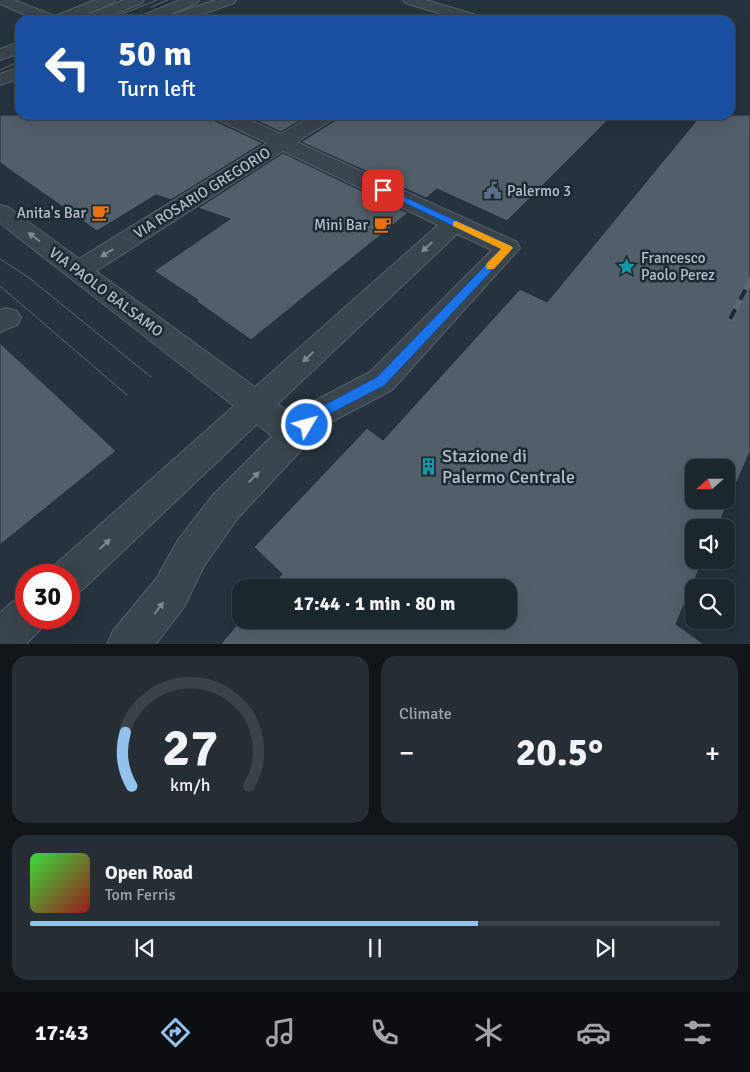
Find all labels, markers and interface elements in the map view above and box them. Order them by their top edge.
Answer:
text: 50 m [118,32,192,75]
icon: left [35,35,100,100]
text: Turn left [118,75,196,102]
street label: VIA ROSARIO GREGORIO [130,143,274,243]
pin [362,169,404,211]
icon: arrive [369,176,397,204]
public building icon: Palermo 3 [483,181,503,201]
place label: Palermo 3 [507,182,571,200]
cafe icon: Anita's Bar [90,203,110,223]
place label: Anita's Bar [17,204,86,222]
cafe icon: Mini Bar [372,215,392,235]
place label: Mini Bar [314,216,368,234]
one-way arrow [28,232,41,243]
one-way arrow [422,241,434,253]
street label: VIA PAOLO BALSAMO [45,243,167,341]
one-way arrow [100,248,113,258]
place label: Francesco Paolo Perez [641,249,715,284]
place icon: Francesco Paolo Perez [617,257,637,277]
one-way arrow [302,351,314,363]
position arrow [280,398,332,450]
place label: Stazione di Palermo Centrale [442,445,575,488]
building icon: Stazione di Palermo Centrale [418,456,438,476]
north arrow [685,459,735,509]
map controls [685,459,735,629]
one-way arrow [248,472,260,484]
button: sound [685,519,735,569]
one-way arrow [98,538,110,550]
speed limit sign: 30 [15,564,80,629]
button: search [685,579,735,629]
text: 17:44 · 1 min · 80 m [294,592,455,616]
one-way arrow [154,601,164,615]
text: Climate [399,704,452,724]
text: 27 [162,716,219,780]
text: 20.5° [516,729,603,776]
text: − [399,736,414,770]
text: + [705,736,720,770]
text: km/h [170,774,211,796]
text: Open Road [105,861,193,885]
text: Tom Ferris [105,885,175,905]
icon: previous [131,934,159,962]
icon: pause [361,934,389,962]
icon: next [591,934,619,962]
icon: directions [158,1015,193,1050]
icon: music [263,1015,298,1050]
icon: phone [367,1015,402,1050]
icon: climate [471,1015,506,1050]
icon: car [576,1015,611,1050]
icon: filters [680,1015,715,1050]
text: 17:43 [35,1019,89,1046]

